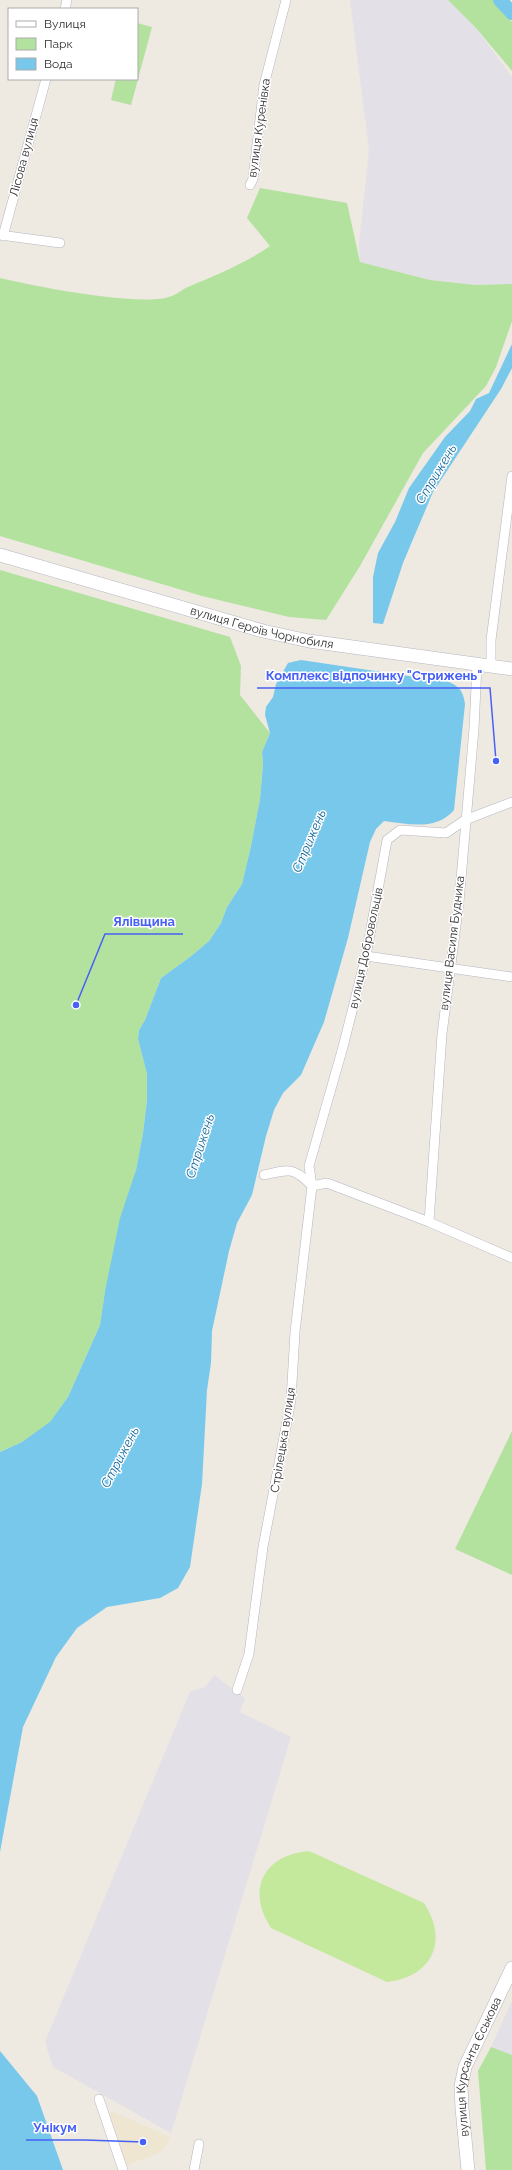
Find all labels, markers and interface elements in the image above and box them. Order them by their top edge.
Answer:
legend [8,8,138,80]
text: Вулиця [44,17,86,31]
text: Парк [44,37,73,51]
text: Вода [44,57,73,71]
street label: вулиця Куренівка [245,77,273,179]
street label: Лісова вулиця [7,116,41,198]
water label: Стрижень [412,441,460,507]
street label: вулиця Героїв Чорнобиля [189,603,334,651]
callout: Комплекс відпочинку "Стрижень" [257,663,490,688]
text: Комплекс відпочинку "Стрижень" [266,668,482,683]
water label: Стрижень [289,807,329,875]
street label: вулиця Василя Будника [437,875,467,1011]
street label: вулиця Добровольців [346,886,386,1010]
callout: Ялівщина [105,909,183,934]
text: Ялівщина [113,914,176,929]
water label: Стрижень [183,1112,217,1180]
street label: Стрілецька вулиця [268,1386,298,1494]
water label: Стрижень [98,1424,142,1490]
street label: вулиця Курсанта Єськова [454,1995,504,2137]
callout: Унікум [26,2115,85,2140]
text: Унікум [32,2120,77,2135]

